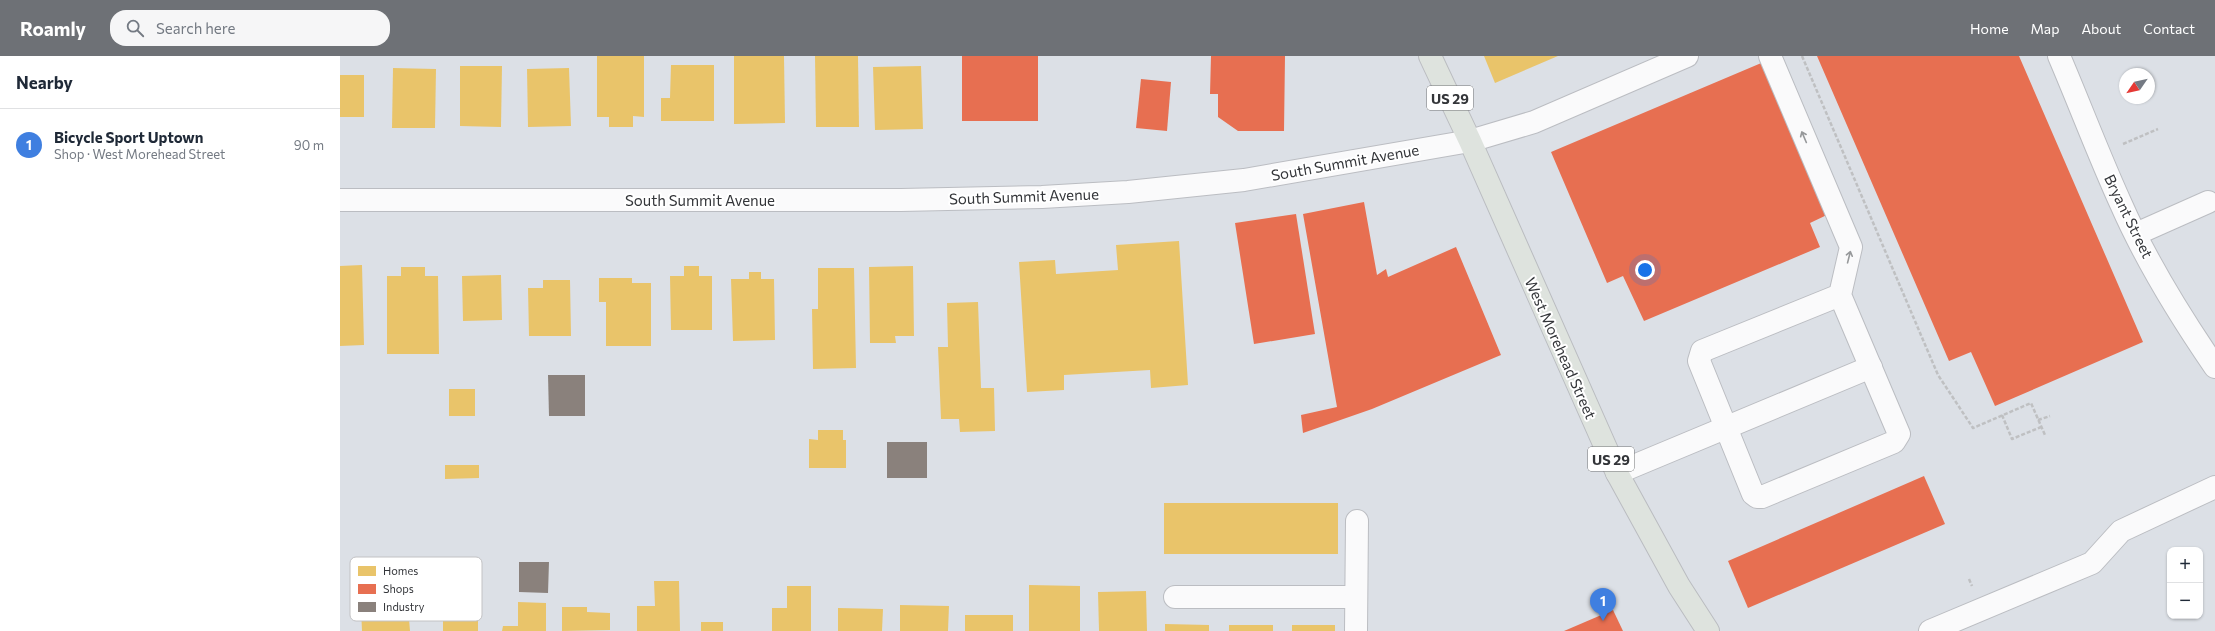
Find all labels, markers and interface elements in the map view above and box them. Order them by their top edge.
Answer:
search box [110,10,390,46]
text: Roamly [20,17,86,40]
icon: search [124,17,146,39]
text: Search here [156,19,235,37]
text: Home [1970,20,2009,37]
text: Map [2031,20,2059,37]
text: About [2081,20,2121,37]
text: Contact [2143,20,2195,37]
north arrow [2119,68,2155,104]
text: Nearby [16,72,73,93]
road number: US 29 [1427,86,1473,110]
text: Bicycle Sport Uptown [54,128,203,146]
one-way arrow [1800,131,1808,143]
text: 1 [26,137,32,153]
text: 90 m [294,137,324,153]
street label: South Summit Avenue [1270,140,1420,184]
text: Shop · West Morehead Street [54,146,225,162]
street label: Bryant Street [2101,171,2157,261]
street label: South Summit Avenue [949,184,1099,208]
street label: South Summit Avenue [625,191,775,209]
one-way arrow [1846,251,1853,264]
your location [1635,260,1655,280]
street label: West Morehead Street [1522,274,1600,422]
road number: US 29 [1588,447,1634,471]
map controls [2167,547,2203,619]
button: + [2167,547,2203,583]
legend [350,557,482,621]
text: Homes [383,564,418,577]
text: Shops [383,582,414,595]
button: − [2167,583,2203,619]
pin: 1 [1590,588,1616,621]
text: Industry [383,600,425,613]

